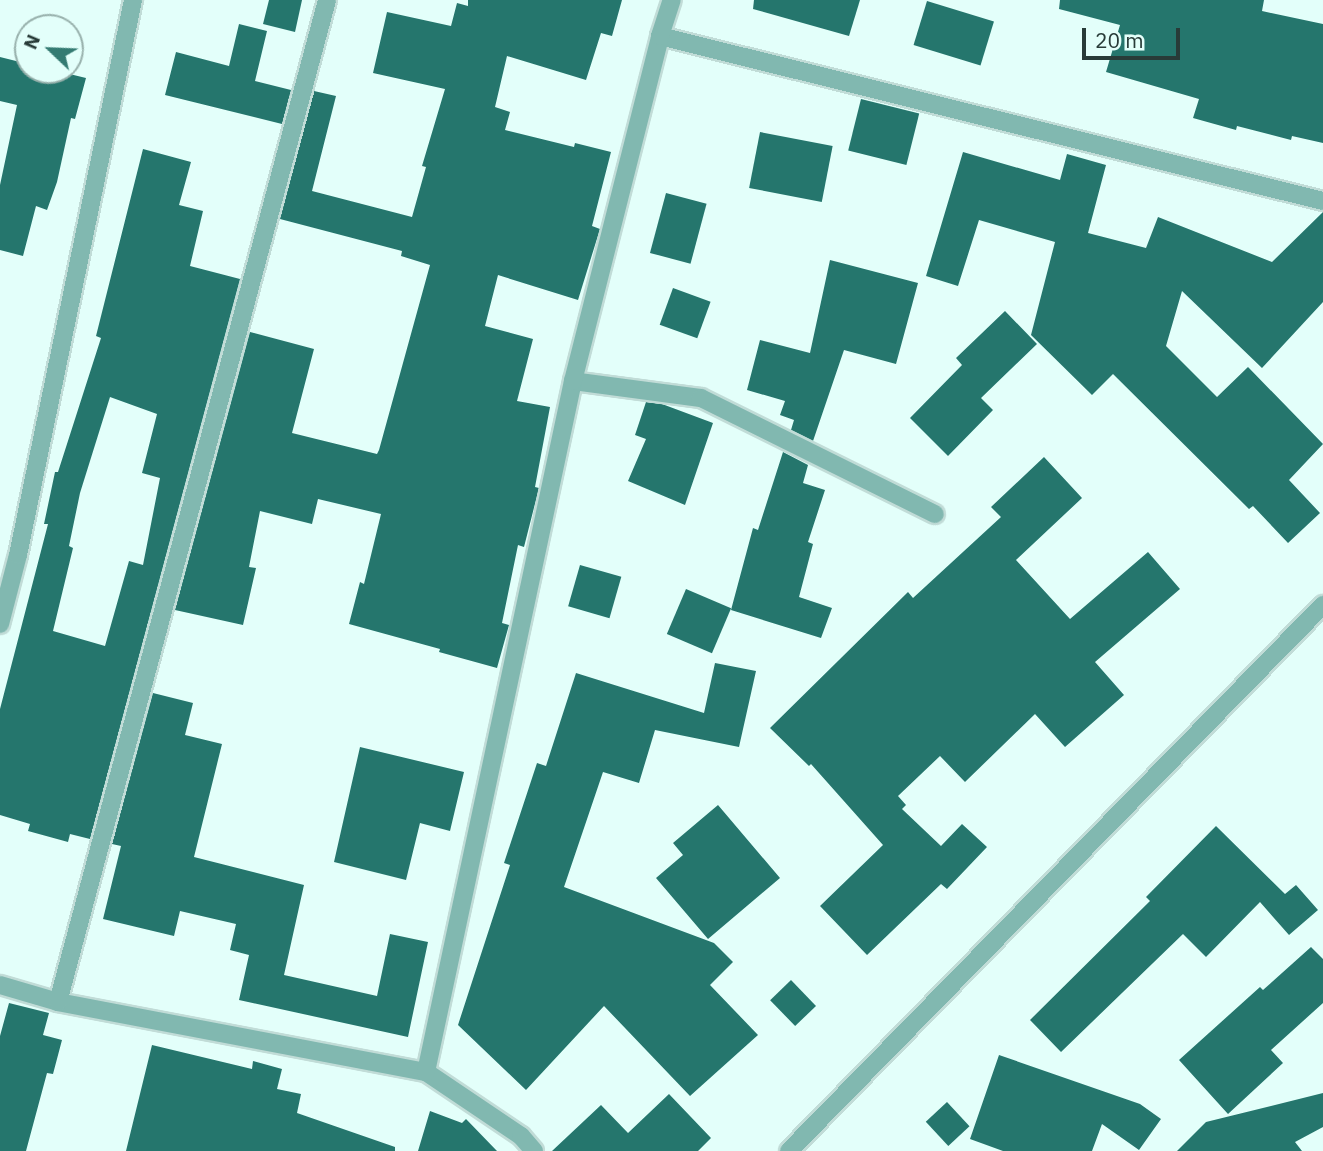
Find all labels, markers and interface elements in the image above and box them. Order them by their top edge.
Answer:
north arrow [14,14,84,84]
scale bar [1085,14,1183,58]
text: 20 m [1095,26,1144,54]
text: N [18,31,45,53]

